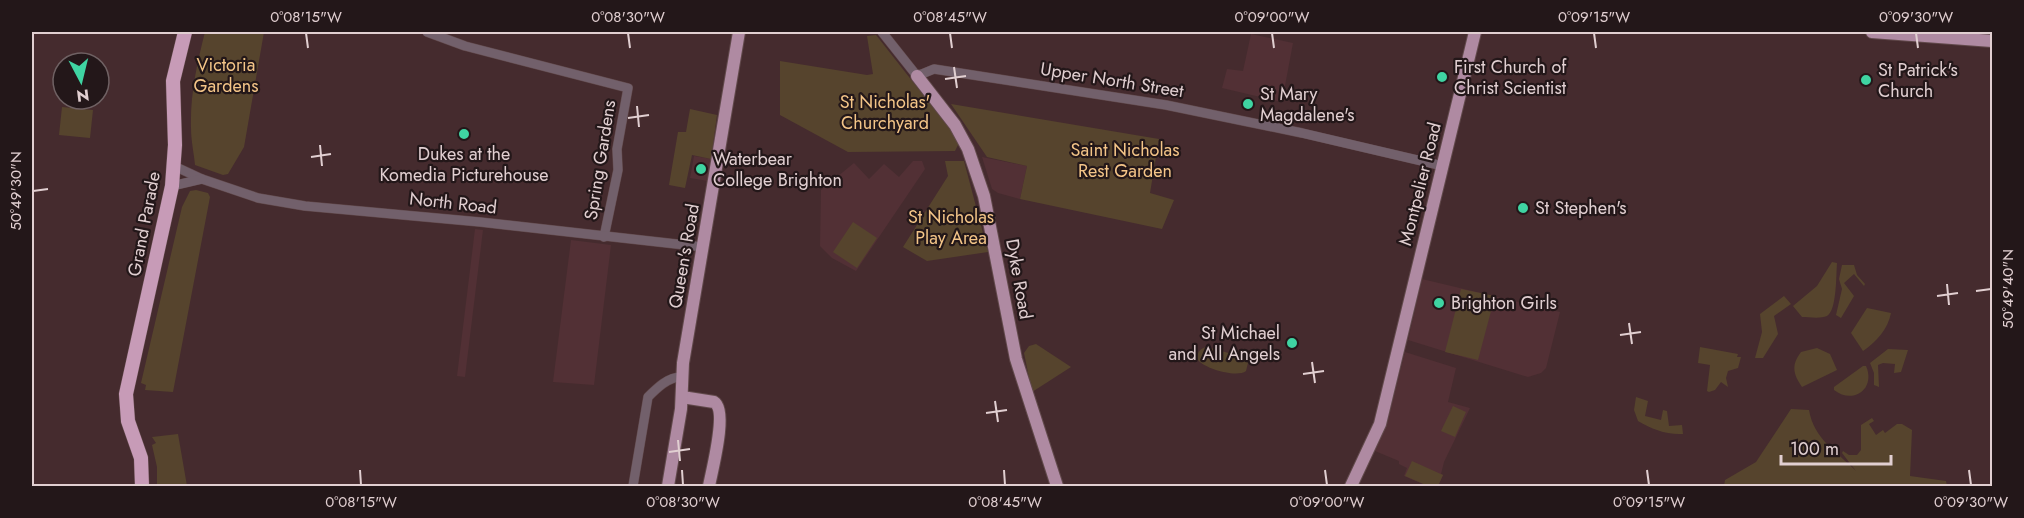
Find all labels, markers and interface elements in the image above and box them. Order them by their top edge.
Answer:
text: 0°08'15"W [270,6,342,28]
text: 0°08'30"W [591,6,665,28]
text: 0°08'45"W [913,6,987,28]
text: 0°09'00"W [1235,6,1310,28]
text: 0°09'15"W [1558,6,1630,28]
text: 0°09'30"W [1879,6,1953,28]
north arrow [51,51,111,111]
park label: Victoria Gardens [193,52,259,99]
place label: First Church of Christ Scientist [1454,54,1567,101]
street label: Upper North Street [1039,56,1186,104]
place label: St Patrick's Church [1878,57,1958,104]
marker: First Church of Christ Scientist [1435,70,1449,84]
marker: St Patrick's Church [1859,73,1873,87]
place label: St Mary Magdalene's [1260,81,1355,128]
text: N [75,83,90,108]
park label: St Nicholas' Churchyard [840,89,930,136]
marker: St Mary Magdalene's [1241,97,1255,111]
street label: Spring Gardens [578,98,622,222]
street label: Montpelier Road [1392,120,1448,248]
marker: Dukes at the Komedia Picturehouse [457,127,471,141]
park label: Saint Nicholas Rest Garden [1071,137,1179,184]
place label: Dukes at the Komedia Picturehouse [379,141,549,188]
place label: Waterbear College Brighton [713,146,842,193]
text: 50°49'30"N [5,151,27,231]
marker: Waterbear College Brighton [694,162,708,176]
street label: Grand Parade [121,169,167,279]
street label: North Road [408,185,498,221]
place label: St Stephen's [1535,195,1627,221]
marker: St Stephen's [1516,201,1530,215]
street label: Queen's Road [662,202,706,310]
park label: St Nicholas Play Area [908,204,994,251]
street label: Dyke Road [999,237,1039,321]
text: 50°49'40"N [1997,249,2019,329]
place label: Brighton Girls [1451,290,1557,316]
marker: Brighton Girls [1432,296,1446,310]
place label: St Michael and All Angels [1168,320,1280,367]
marker: St Michael and All Angels [1285,336,1299,350]
scale bar [1781,428,1890,466]
text: 100 m [1790,436,1839,462]
text: 0°08'15"W [325,491,397,513]
text: 0°08'30"W [646,491,720,513]
text: 0°08'45"W [968,491,1042,513]
text: 0°09'00"W [1290,491,1365,513]
text: 0°09'15"W [1613,491,1685,513]
text: 0°09'30"W [1934,491,2008,513]

